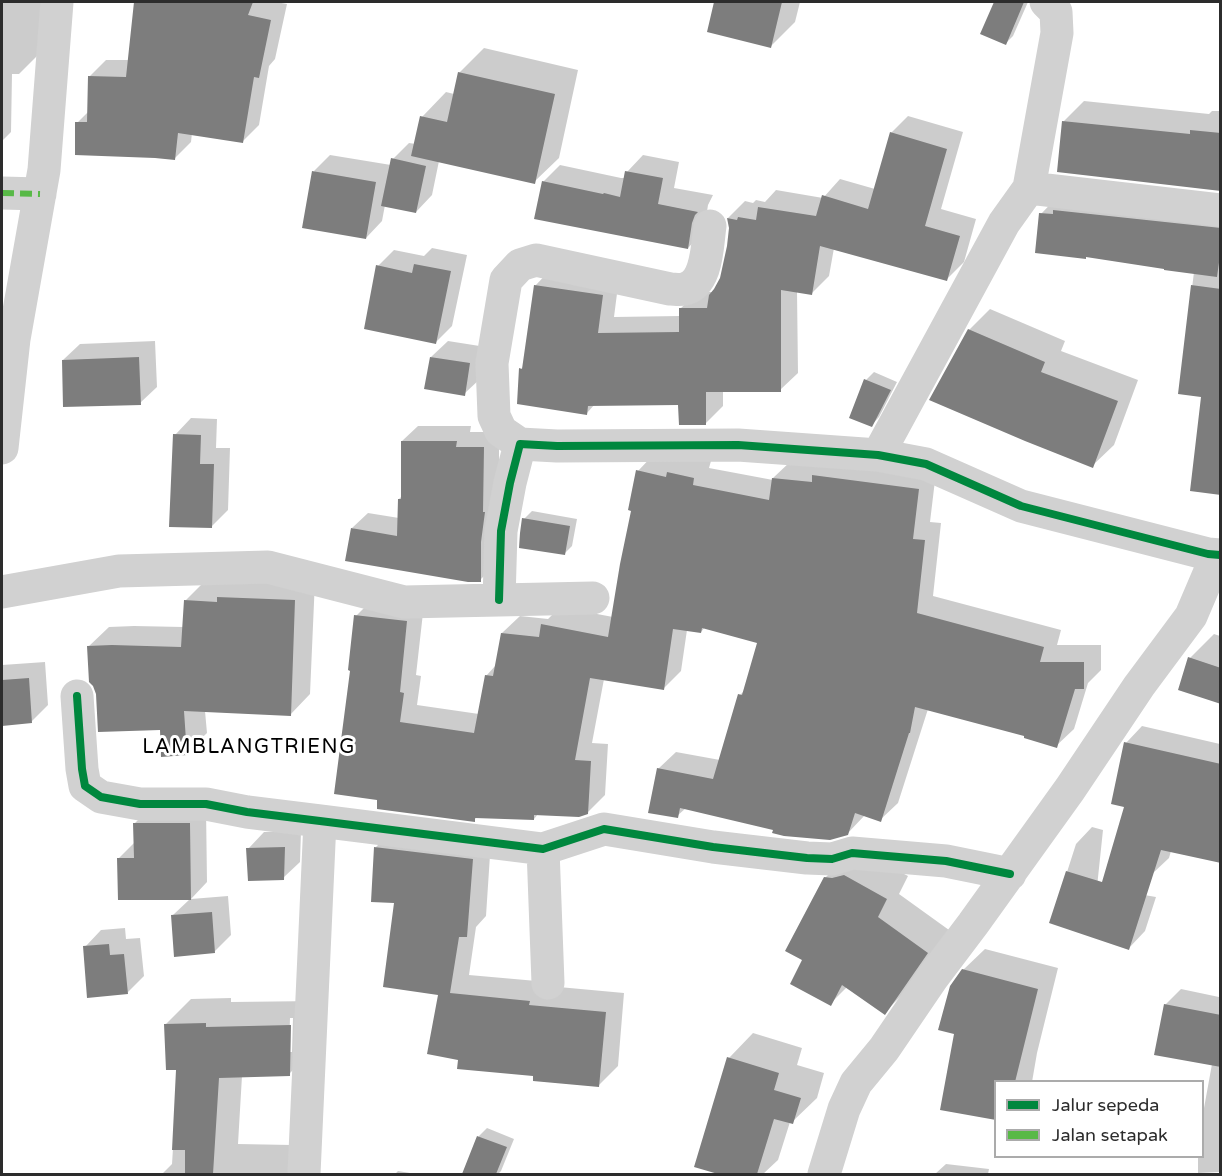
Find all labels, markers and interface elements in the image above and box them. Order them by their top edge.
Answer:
district label: LAMBLANGTRIENG [142,736,356,760]
legend [994,1080,1204,1158]
text: Jalur sepeda [1052,1094,1159,1116]
text: Jalan setapak [1052,1124,1168,1146]

